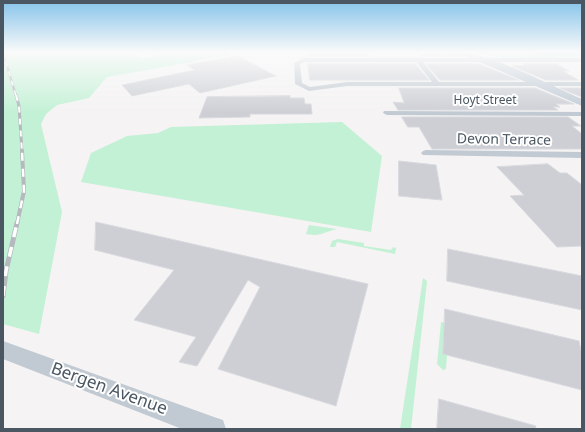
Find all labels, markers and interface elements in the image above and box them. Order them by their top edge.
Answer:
street label: Hoyt Street [454,94,516,108]
street label: Devon Terrace [457,131,551,149]
street label: Bergen Avenue [48,359,170,419]

